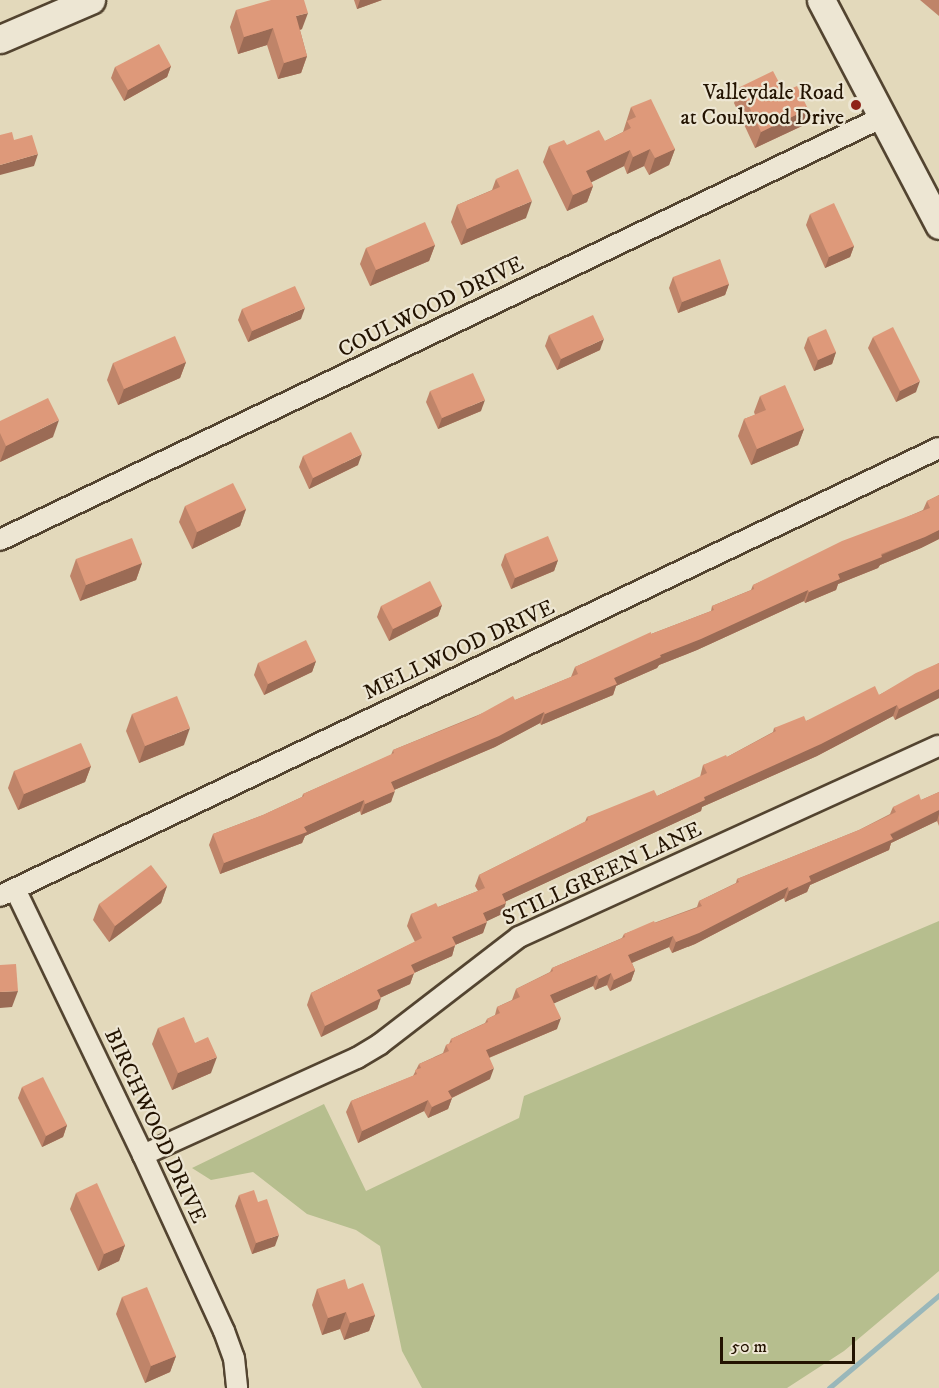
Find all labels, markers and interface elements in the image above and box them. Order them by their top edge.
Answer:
place label: Valleydale Road at Coulwood Drive [680,79,844,130]
marker: Valleydale Road at Coulwood Drive [849,98,863,112]
street label: COULWOOD DRIVE [334,251,528,363]
street label: MELLWOOD DRIVE [359,594,559,706]
street label: STILLGREEN LANE [498,816,706,932]
street label: BIRCHWOOD DRIVE [98,1024,212,1228]
scale bar [723,1325,858,1363]
text: 50 m [731,1336,767,1358]

